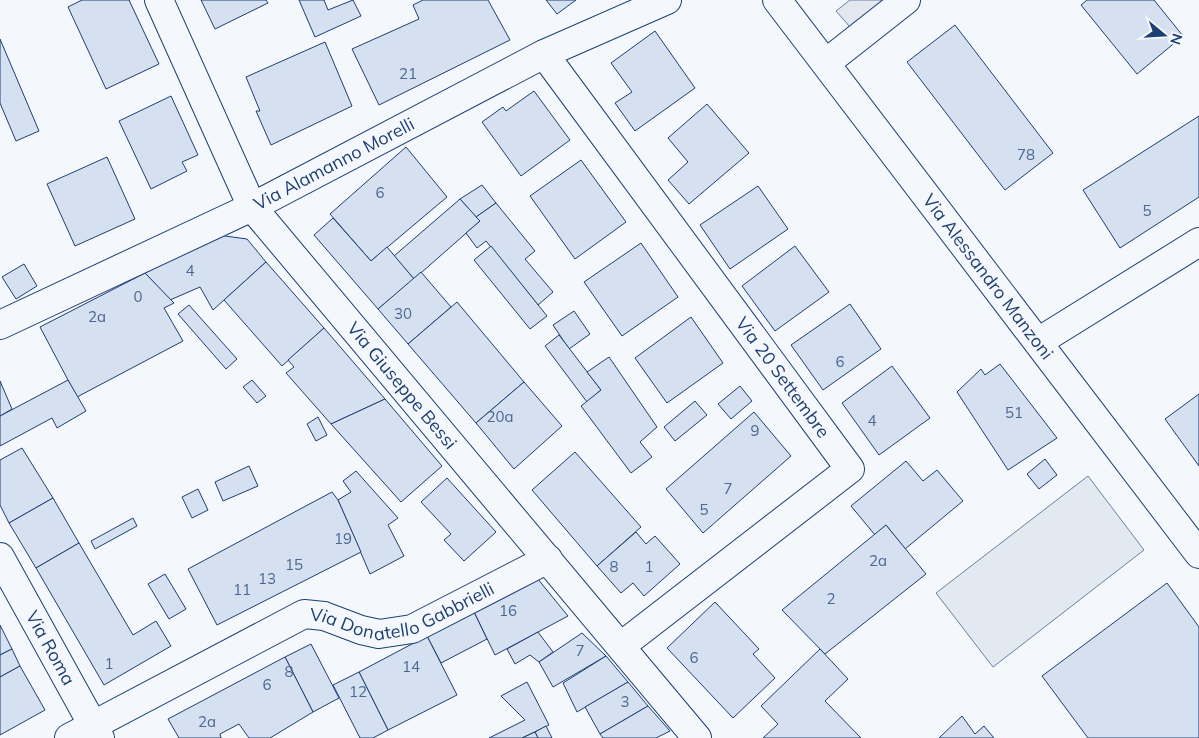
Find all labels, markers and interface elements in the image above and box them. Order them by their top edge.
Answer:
north arrow [1139,10,1189,60]
text: N [1166,31,1187,47]
house number: 21 [399,64,417,83]
street label: Via Alamanno Morelli [250,112,418,215]
house number: 78 [1017,145,1035,164]
house number: 6 [375,183,385,202]
street label: Via Alessandro Manzoni [918,189,1059,364]
house number: 5 [1142,201,1152,220]
house number: 4 [185,261,195,280]
house number: 0 [133,287,143,306]
house number: 30 [394,304,412,323]
house number: 2a [88,307,106,326]
street label: Via 20 Settembre [731,312,835,442]
street label: Via Giuseppe Bessi [342,317,462,454]
house number: 6 [835,352,845,371]
house number: 51 [1005,403,1023,422]
house number: 20a [486,407,514,426]
house number: 4 [867,411,877,430]
house number: 9 [750,421,760,440]
house number: 7 [723,479,733,498]
house number: 5 [699,500,709,519]
house number: 19 [334,529,352,548]
house number: 2a [869,551,887,570]
house number: 15 [285,555,303,574]
house number: 8 [609,557,619,576]
house number: 1 [644,557,654,576]
house number: 13 [258,569,276,588]
street label: Via Donatello Gabbrielli [309,577,498,646]
house number: 11 [233,580,251,599]
house number: 2 [826,589,836,608]
house number: 16 [499,601,517,620]
street label: Via Roma [21,607,81,689]
house number: 7 [575,641,585,660]
house number: 6 [689,648,699,667]
house number: 1 [104,654,114,673]
house number: 14 [402,657,420,676]
house number: 8 [284,662,294,681]
house number: 6 [262,675,272,694]
house number: 12 [349,682,367,701]
house number: 3 [620,692,630,711]
house number: 2a [198,712,216,731]

